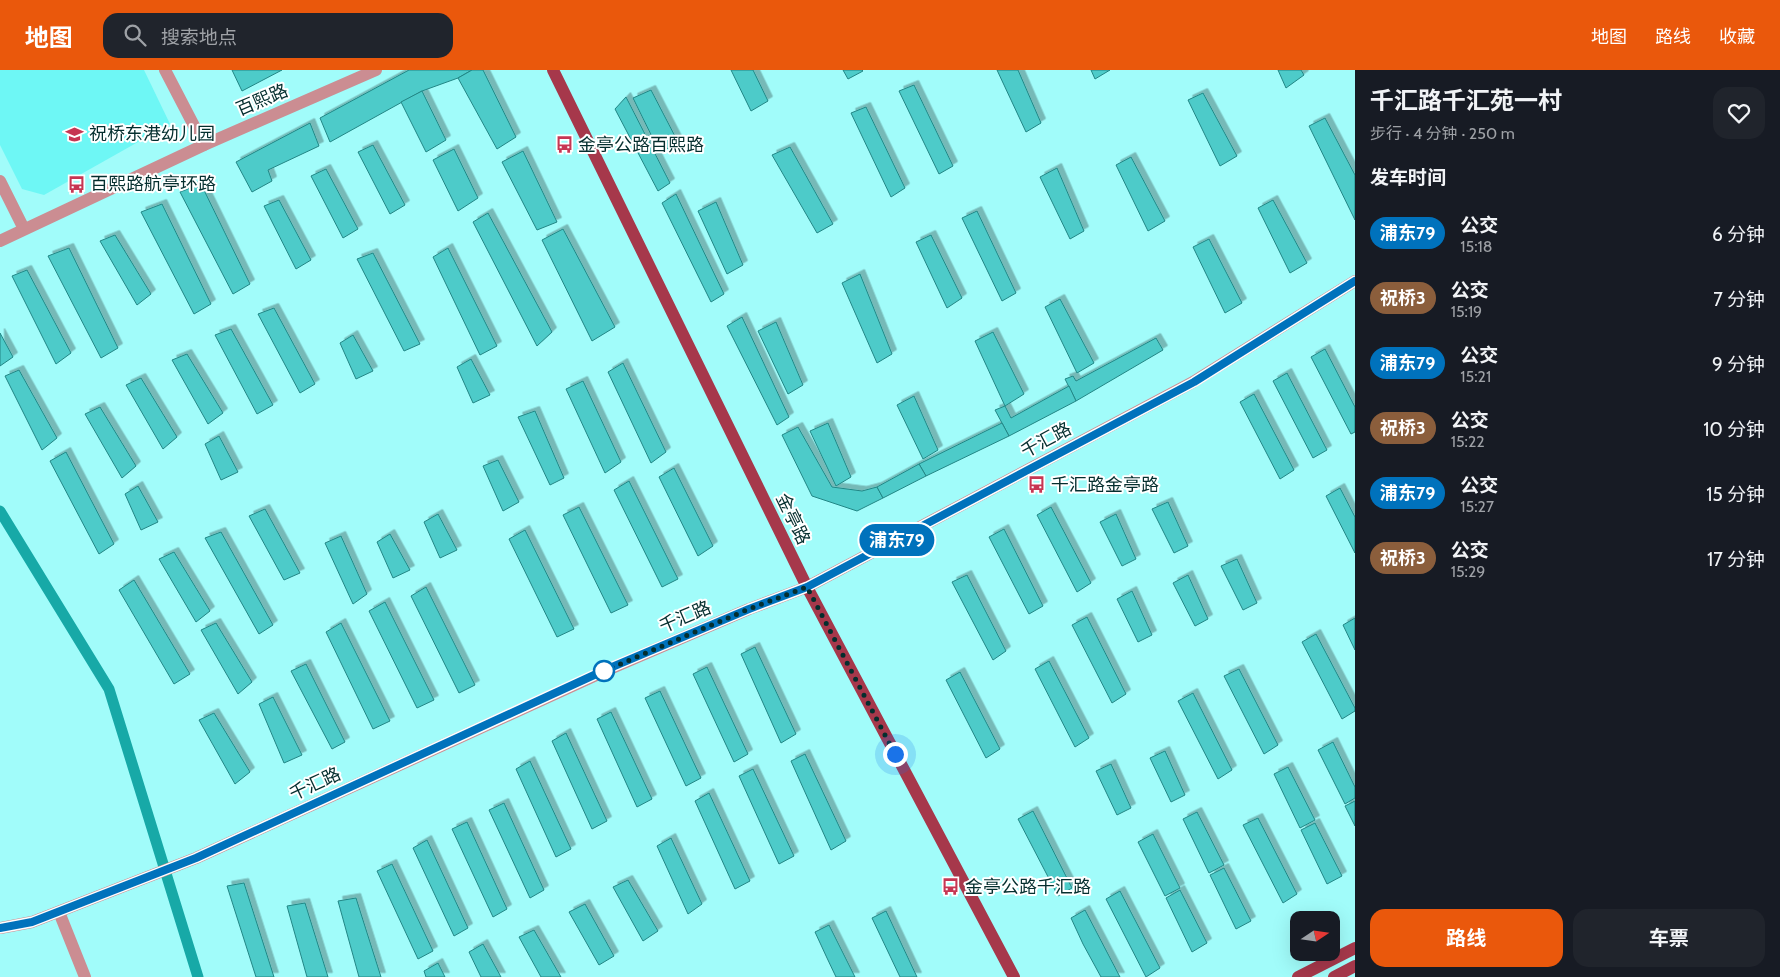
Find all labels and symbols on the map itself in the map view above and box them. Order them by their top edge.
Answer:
street label: 百熙路 [233,79,291,121]
place label: 祝桥东港幼儿园 [89,123,215,145]
school or university icon: 祝桥东港幼儿园 [65,124,85,144]
place label: 金亭公路百熙路 [578,134,704,156]
bus stop icon: 金亭公路百熙路 [554,135,574,155]
place label: 百熙路航亭环路 [90,173,216,195]
bus stop icon: 百熙路航亭环路 [66,174,86,194]
street label: 千汇路 [1017,418,1075,462]
place label: 千汇路金亭路 [1051,474,1159,496]
bus stop icon: 千汇路金亭路 [1027,475,1047,495]
street label: 金亭路 [771,490,815,548]
line badge: 浦东79 [862,524,932,556]
street label: 千汇路 [656,596,714,638]
unlabelled marker [593,660,615,682]
your location [883,742,908,767]
street label: 千汇路 [286,763,344,805]
place label: 金亭公路千汇路 [965,876,1091,898]
bus stop icon: 金亭公路千汇路 [941,877,961,897]
north arrow [1290,911,1340,961]

